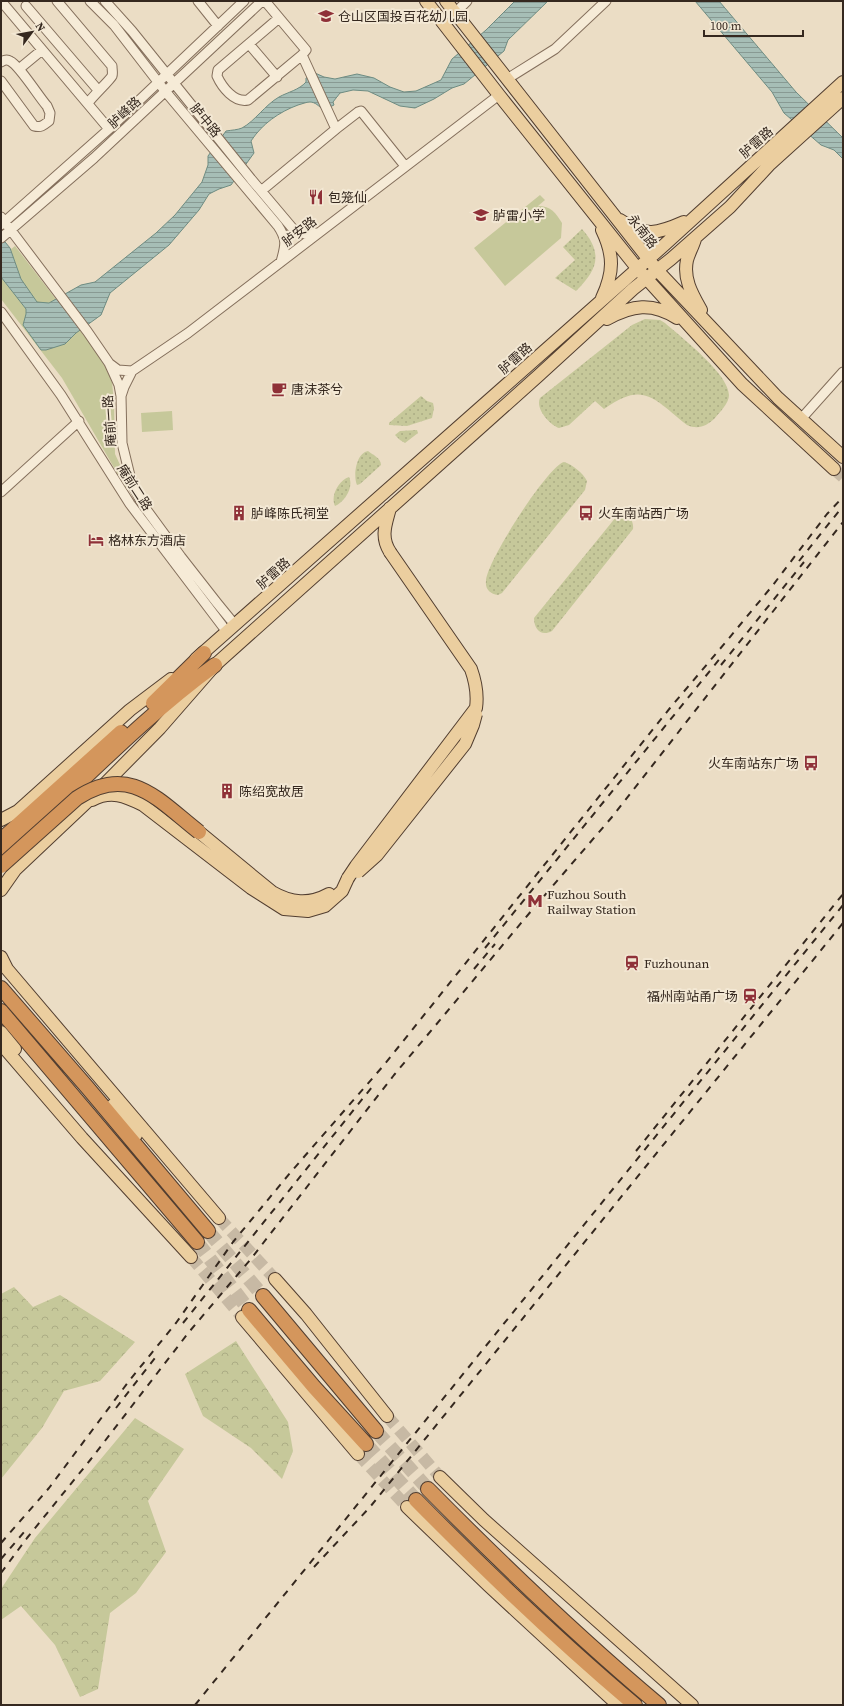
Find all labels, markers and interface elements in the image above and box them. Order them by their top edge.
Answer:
school or university icon: 仓山区国投百花幼儿园 [317,7,335,25]
place label: 仓山区国投百花幼儿园 [338,8,468,25]
north arrow [12,12,52,52]
scale bar [704,12,803,38]
text: 100 m [710,18,742,34]
text: N [32,20,49,34]
street label: 胪峰路 [104,93,144,132]
street label: 胪中路 [187,100,225,141]
street label: 胪雷路 [736,123,777,162]
restaurant icon: 包笼仙 [307,188,325,206]
place label: 包笼仙 [328,189,367,206]
school or university icon: 胪雷小学 [472,206,490,224]
place label: 胪雷小学 [493,207,545,224]
street label: 永南路 [624,211,661,252]
street label: 胪安路 [279,213,320,250]
street label: 胪雷路 [495,339,536,378]
cafe icon: 唐沫茶兮 [270,380,288,398]
place label: 唐沫茶兮 [291,381,343,398]
street label: 庵前一路 [99,394,120,448]
street label: 庵前二路 [113,461,156,514]
building icon: 胪峰陈氏祠堂 [230,504,248,522]
bus stop icon: 火车南站西广场 [577,504,595,522]
place label: 胪峰陈氏祠堂 [251,505,329,522]
place label: 火车南站西广场 [598,505,689,522]
hotel icon: 格林东方酒店 [87,531,105,549]
place label: 格林东方酒店 [108,532,186,549]
street label: 胪雷路 [253,554,294,593]
bus stop icon: 火车南站东广场 [802,754,820,772]
place label: 火车南站东广场 [708,755,799,772]
building icon: 陈绍宽故居 [218,782,236,800]
place label: 陈绍宽故居 [239,783,304,800]
place label: Fuzhou South Railway Station [547,886,636,918]
metro station icon: Fuzhou South Railway Station [526,892,544,910]
station icon: Fuzhounan [623,954,641,972]
place label: Fuzhounan [644,955,710,972]
station icon: 福州南站甬广场 [741,987,759,1005]
place label: 福州南站甬广场 [647,988,738,1005]

